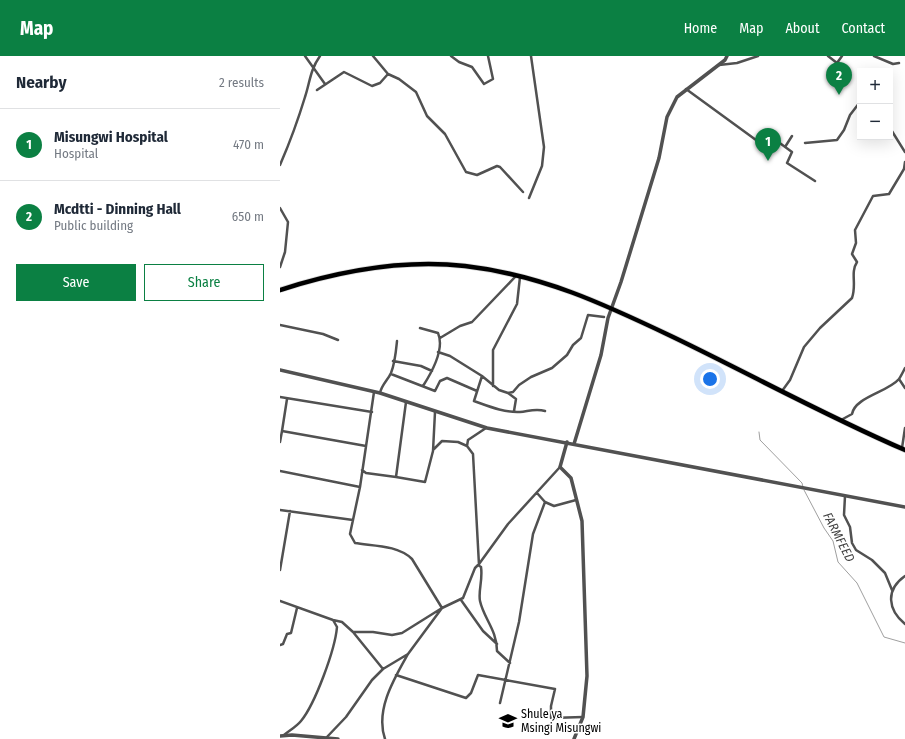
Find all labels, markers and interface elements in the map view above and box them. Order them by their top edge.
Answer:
text: Map [20,17,53,40]
text: Home [684,20,717,37]
text: Map [739,20,763,37]
text: About [785,20,820,37]
text: Contact [842,20,885,37]
pin: 2 [826,62,852,95]
map controls [857,68,893,140]
button: + [857,68,893,104]
text: Nearby [16,72,67,93]
text: 2 results [219,75,264,90]
button: − [857,104,893,140]
text: Misungwi Hospital [54,128,168,146]
pin: 1 [755,128,781,161]
text: 1 [26,137,32,152]
text: 470 m [233,137,264,152]
text: Hospital [54,146,98,161]
text: Mcdtti - Dinning Hall [54,200,181,218]
text: 2 [26,209,32,224]
text: 650 m [232,209,264,224]
text: Public building [54,218,133,233]
button: Save [16,264,136,301]
button: Share [144,264,264,301]
your location [700,369,720,389]
water label: FARMFEED [820,510,858,565]
place label: Shule ya Msingi Misungwi [521,707,601,735]
school or university icon: Shule ya Msingi Misungwi [498,711,518,731]

